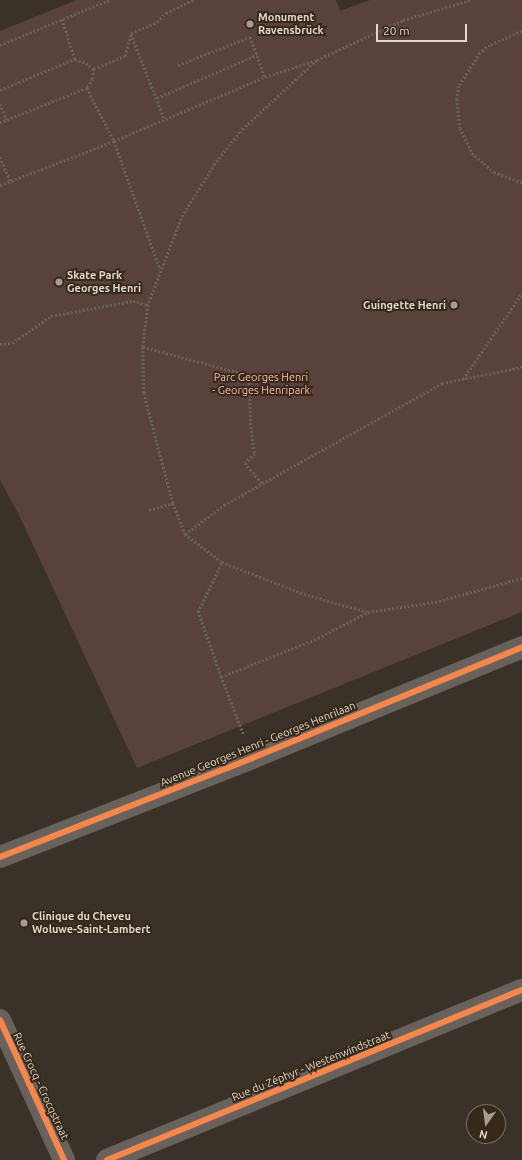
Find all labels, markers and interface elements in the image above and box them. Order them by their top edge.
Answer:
place label: Monument Ravensbrück [258,11,324,37]
scale bar [378,16,469,42]
marker: Monument Ravensbrück [245,19,255,29]
text: 20 m [383,24,410,37]
place label: Skate Park Georges Henri [67,269,141,295]
marker: Skate Park Georges Henri [54,277,64,287]
place label: Guingette Henri [363,298,446,312]
marker: Guingette Henri [449,300,459,310]
park label: Parc Georges Henri - Georges Henripark [212,371,310,397]
street label: Avenue Georges Henri - Georges Henrilaan [158,699,358,789]
place label: Clinique du Cheveu Woluwe-Saint-Lambert [32,910,151,936]
marker: Clinique du Cheveu Woluwe-Saint-Lambert [19,918,29,928]
street label: Rue du Zéphyr - Westenwindstraat [230,1028,392,1104]
street label: Rue Crocq - Crocqstraat [10,1030,72,1142]
north arrow [466,1104,506,1144]
text: N [478,1128,489,1141]

